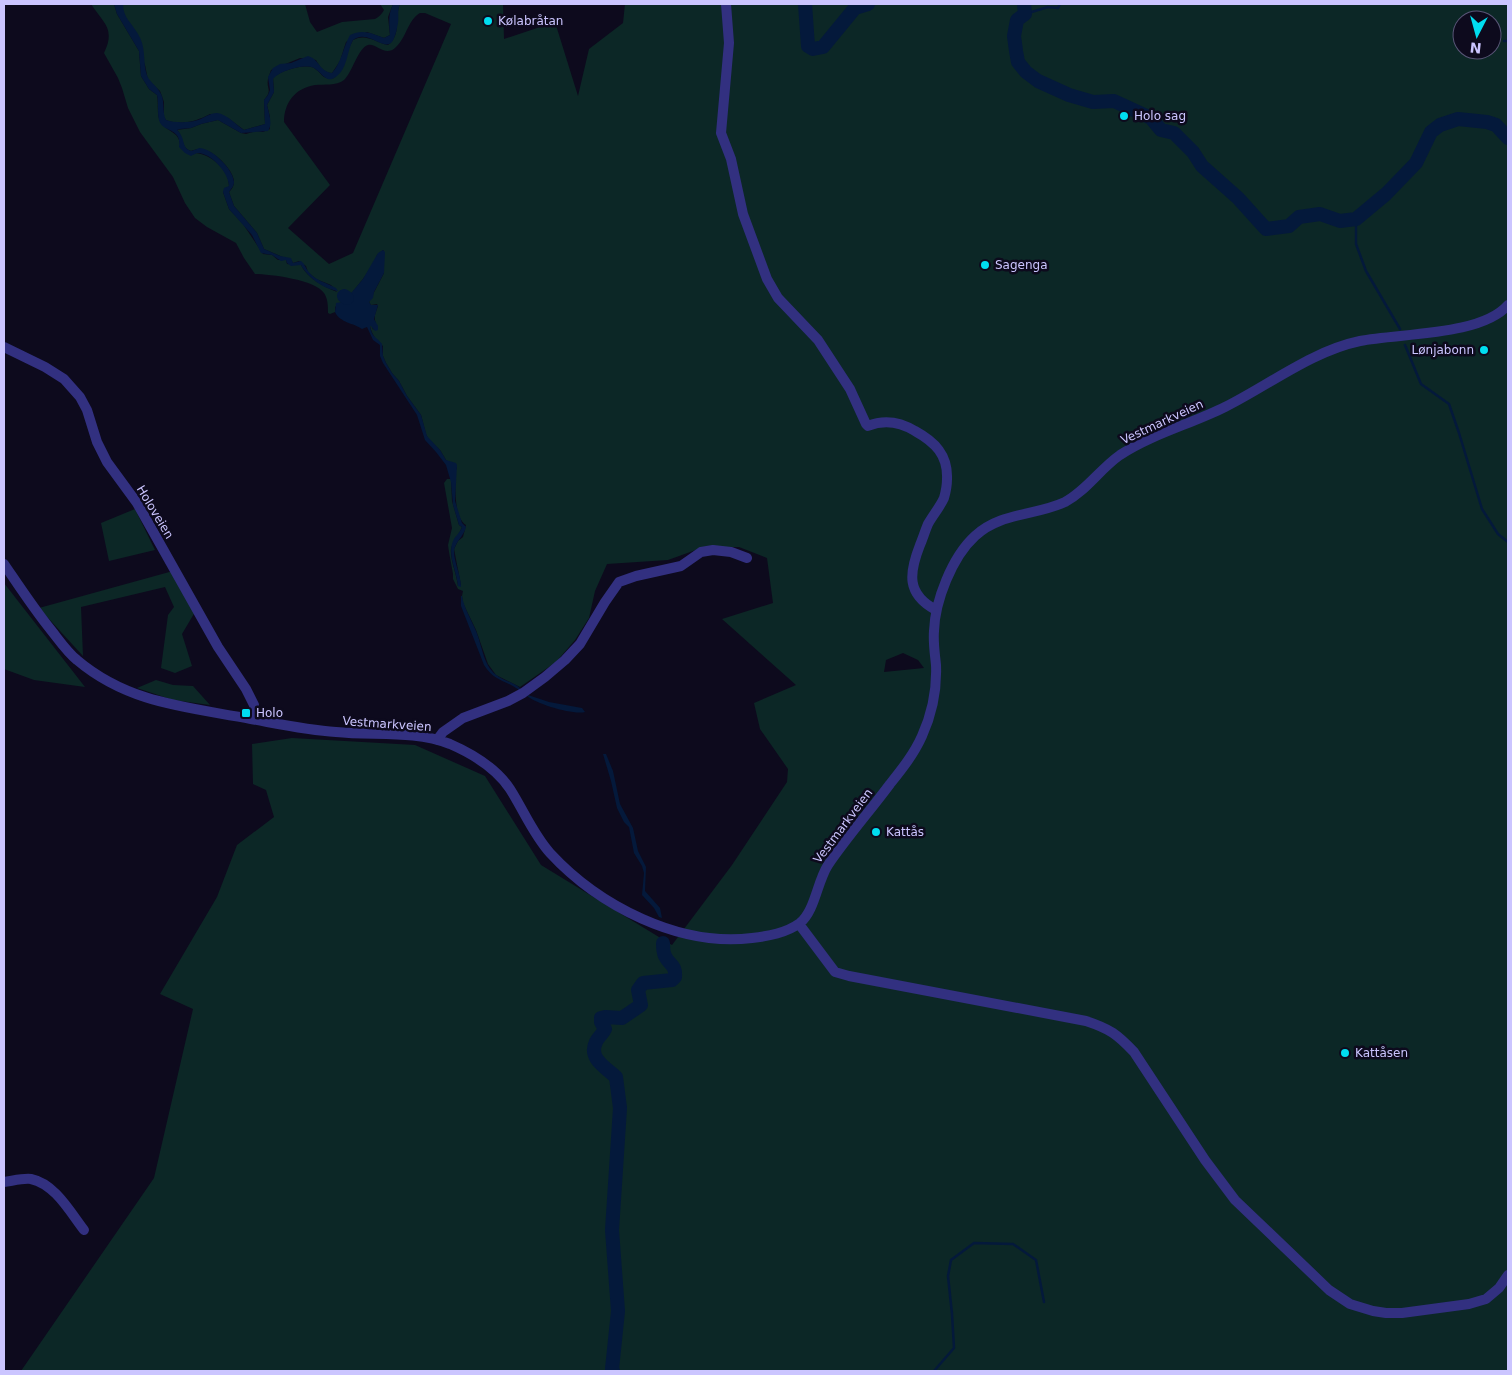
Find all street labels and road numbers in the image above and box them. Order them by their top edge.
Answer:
street label: Vestmarkveien [1119,397,1205,447]
street label: Holoveien [134,483,176,541]
street label: Vestmarkveien [342,714,432,734]
street label: Vestmarkveien [811,786,875,866]

